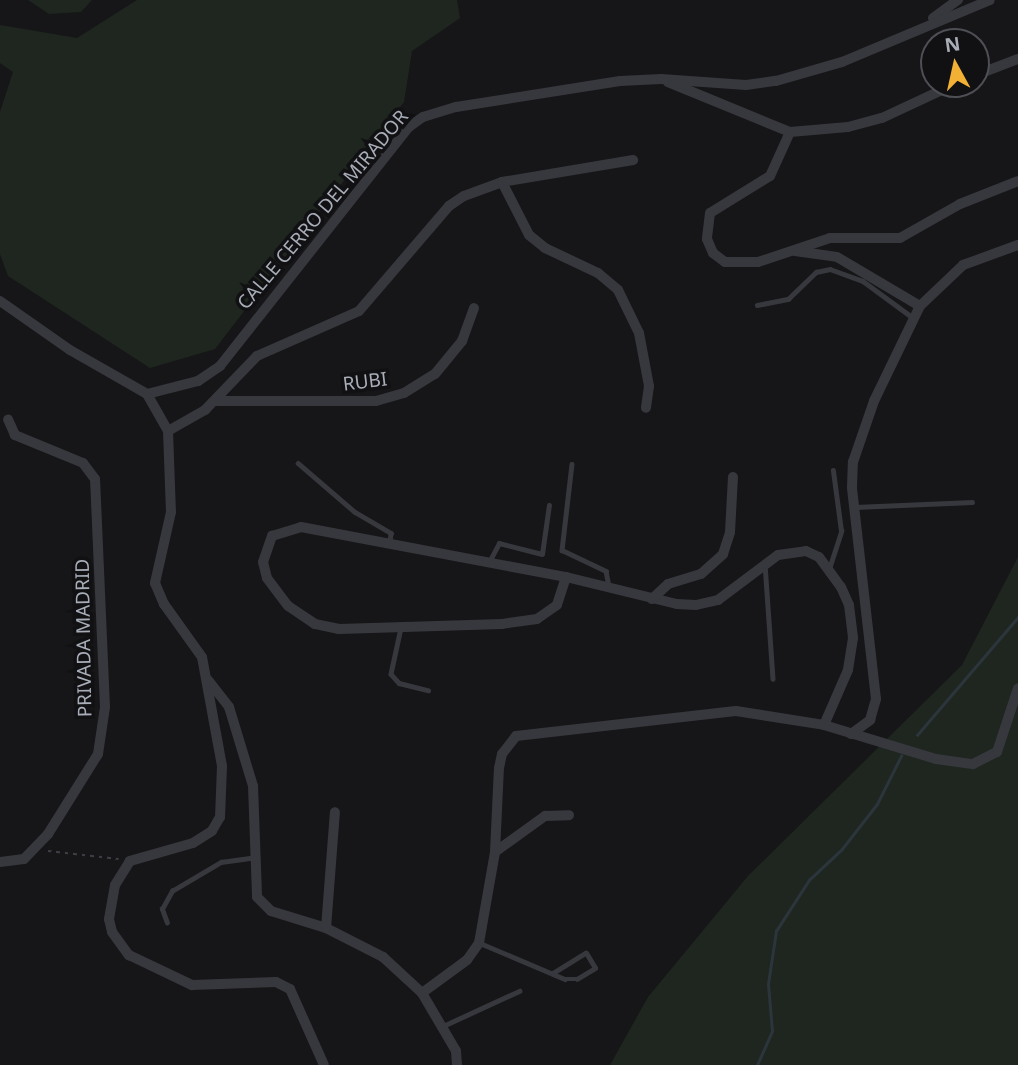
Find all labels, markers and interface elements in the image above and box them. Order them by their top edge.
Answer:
north arrow [920,28,990,98]
text: N [943,30,962,58]
street label: CALLE CERRO DEL MIRADOR [233,106,413,314]
street label: RUBI [342,368,388,396]
street label: PRIVADA MADRID [71,559,97,717]

